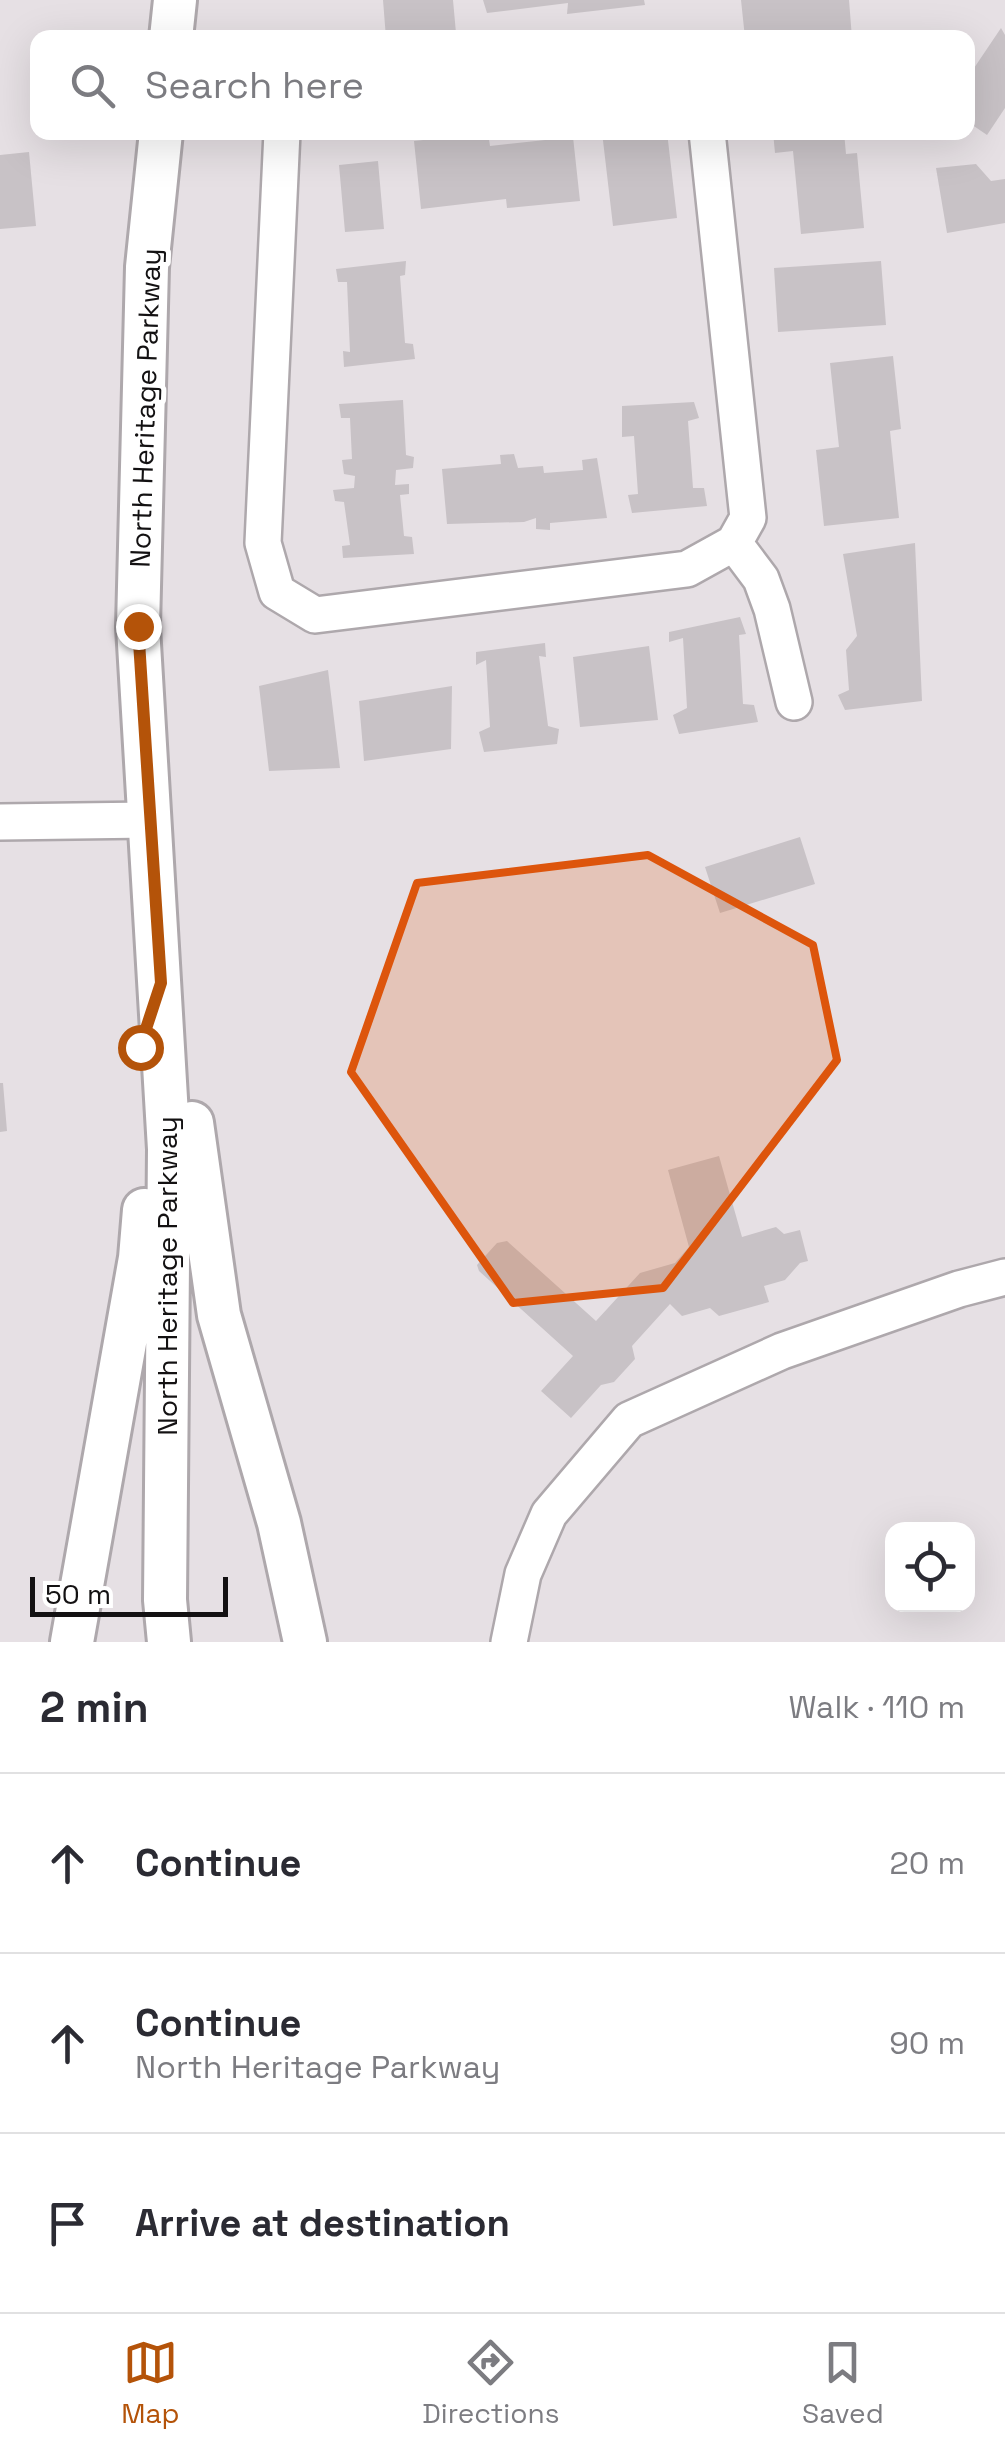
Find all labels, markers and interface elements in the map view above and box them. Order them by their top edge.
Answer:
search box [30,30,975,140]
icon: search [65,58,120,113]
text: Search here [145,61,364,109]
street label: North Heritage Parkway [121,248,169,568]
route end [116,604,162,650]
route start [118,1025,164,1071]
street label: North Heritage Parkway [149,1116,185,1436]
map controls [885,1522,975,1612]
button: locate [885,1522,975,1612]
scale bar [30,1572,228,1616]
text: 50 m [45,1576,111,1612]
text: 2 min [40,1681,149,1734]
text: Walk · 110 m [788,1687,965,1727]
icon: ahead [40,1836,95,1891]
text: Continue [135,1839,301,1887]
text: 20 m [889,1843,965,1883]
text: Continue [135,1999,301,2047]
icon: ahead [40,2016,95,2071]
text: 90 m [889,2023,965,2063]
text: North Heritage Parkway [135,2047,500,2087]
icon: arrive [40,2196,95,2251]
text: Arrive at destination [135,2199,510,2247]
tab: Map [121,2335,180,2431]
tab: Directions [422,2335,559,2431]
tab: Saved [802,2335,884,2431]

